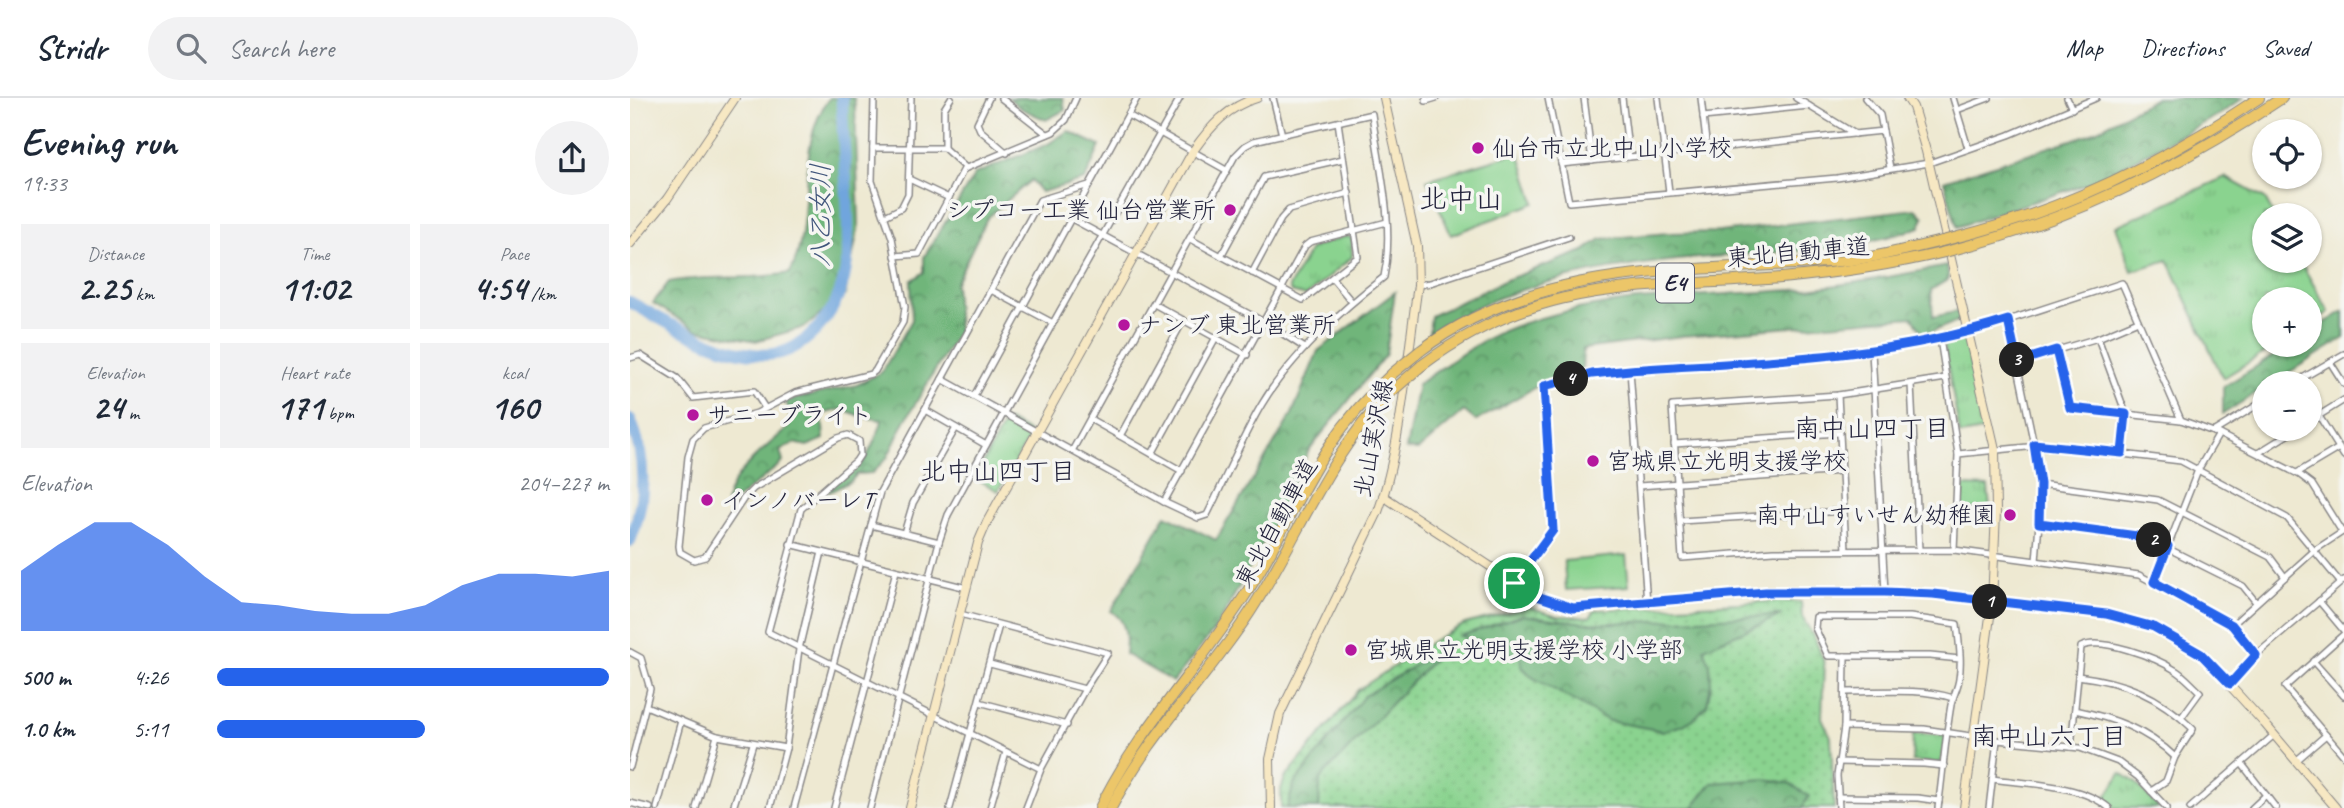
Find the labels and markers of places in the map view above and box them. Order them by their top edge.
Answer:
place label: 仙台市立北中山小学校 [1492,133,1732,163]
marker: 仙台市立北中山小学校 [1470,140,1486,156]
place label: シプコー工業 仙台営業所 [946,195,1216,225]
marker: シプコー工業 仙台営業所 [1222,202,1238,218]
place label: ナンブ 東北営業所 [1138,310,1336,340]
marker: ナンブ 東北営業所 [1116,317,1132,333]
pin: 3 [2000,342,2034,378]
pin: 4 [1553,362,1588,396]
place label: サニーブライト [707,400,873,430]
marker: サニーブライト [685,407,701,423]
place label: 宮城県立光明支援学校 [1607,446,1847,476]
marker: 宮城県立光明支援学校 [1585,453,1601,469]
place label: インノバーレT [721,485,879,515]
marker: インノバーレT [699,492,715,508]
place label: 南中山すいせん幼稚園 [1756,500,1996,530]
marker: 南中山すいせん幼稚園 [2002,507,2018,523]
pin: 2 [2136,522,2172,558]
pin [1484,553,1544,613]
pin: 1 [1972,584,2008,620]
place label: 宮城県立光明支援学校 小学部 [1365,635,1683,665]
marker: 宮城県立光明支援学校 小学部 [1343,642,1359,658]

